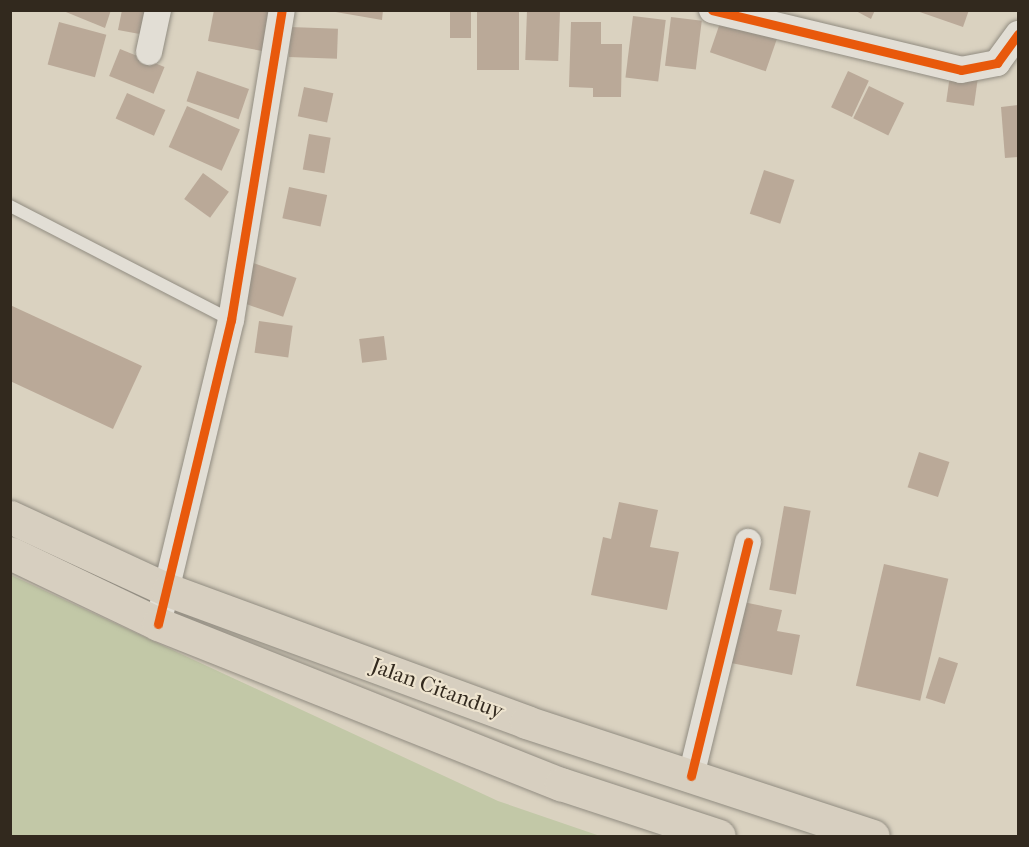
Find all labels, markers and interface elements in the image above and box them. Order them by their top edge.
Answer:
street label: Jalan Citanduy [367,653,507,725]

